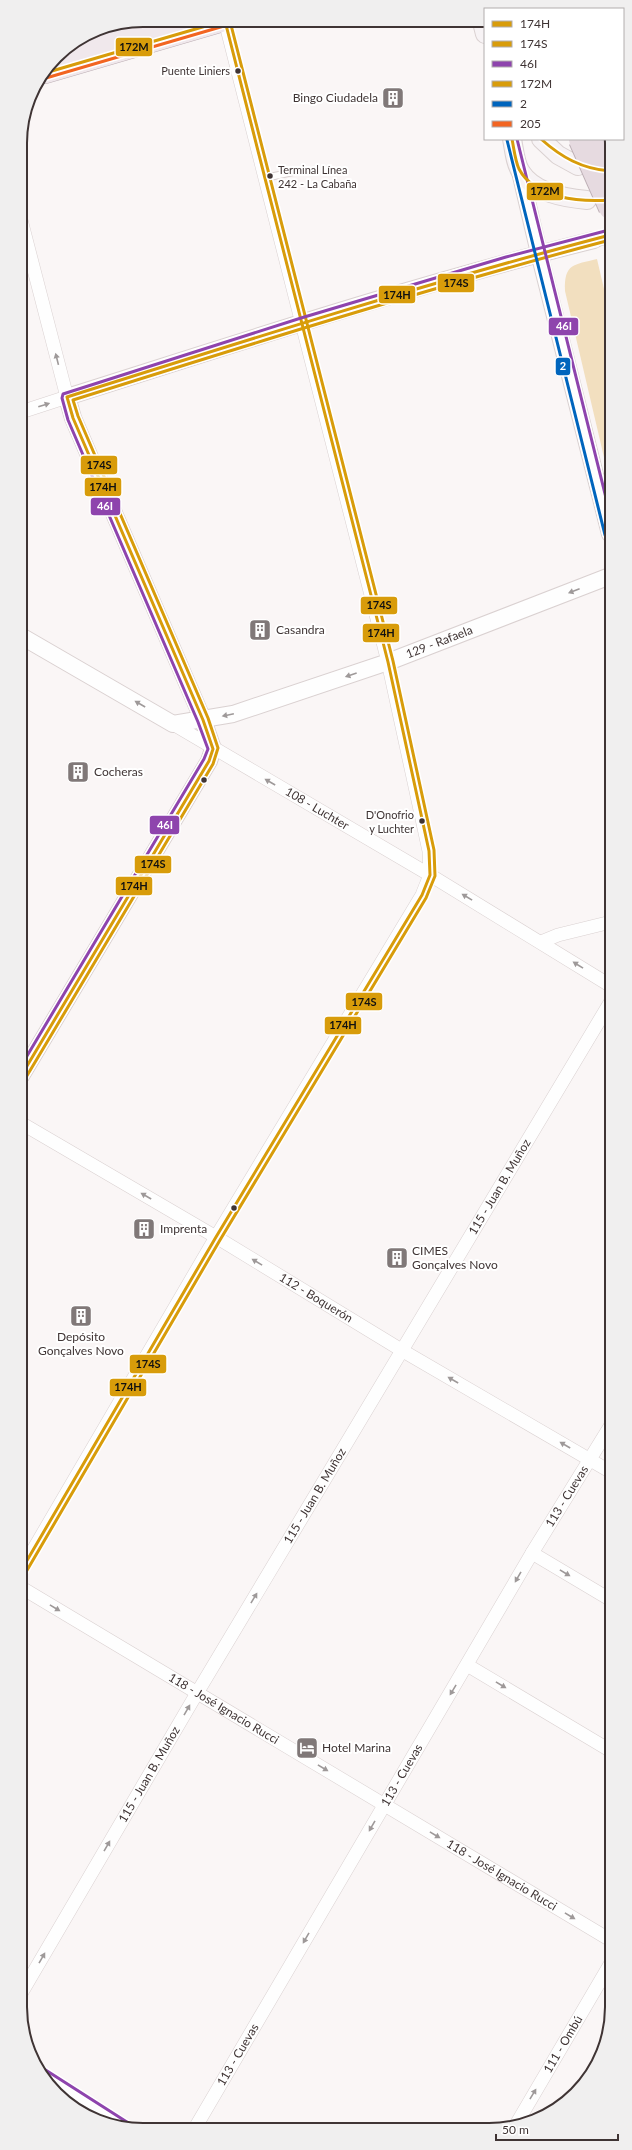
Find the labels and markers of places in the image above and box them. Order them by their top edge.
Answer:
place label: Puente Liniers [161,64,230,77]
marker: Puente Liniers [233,66,243,76]
building icon: Bingo Ciudadela [380,85,406,111]
place label: Bingo Ciudadela [293,90,378,105]
place label: Terminal Línea 242 - La Cabaña [278,163,357,190]
marker: Terminal Línea 242 - La Cabaña [265,171,275,181]
building icon: Casandra [247,617,273,643]
place label: Casandra [276,622,325,637]
building icon: Cocheras [65,759,91,785]
place label: Cocheras [94,764,143,779]
unlabelled marker [199,775,209,785]
place label: D'Onofrio y Luchter [366,808,414,835]
marker: D'Onofrio y Luchter [417,816,427,826]
unlabelled marker [229,1203,239,1213]
building icon: Imprenta [131,1216,157,1242]
place label: Imprenta [160,1221,207,1236]
place label: CIMES Gonçalves Novo [412,1243,498,1272]
building icon: CIMES Gonçalves Novo [384,1245,410,1271]
building icon: Depósito Gonçalves Novo [68,1303,94,1329]
place label: Depósito Gonçalves Novo [38,1329,124,1358]
hotel icon: Hotel Marina [294,1735,320,1761]
place label: Hotel Marina [322,1740,391,1755]

